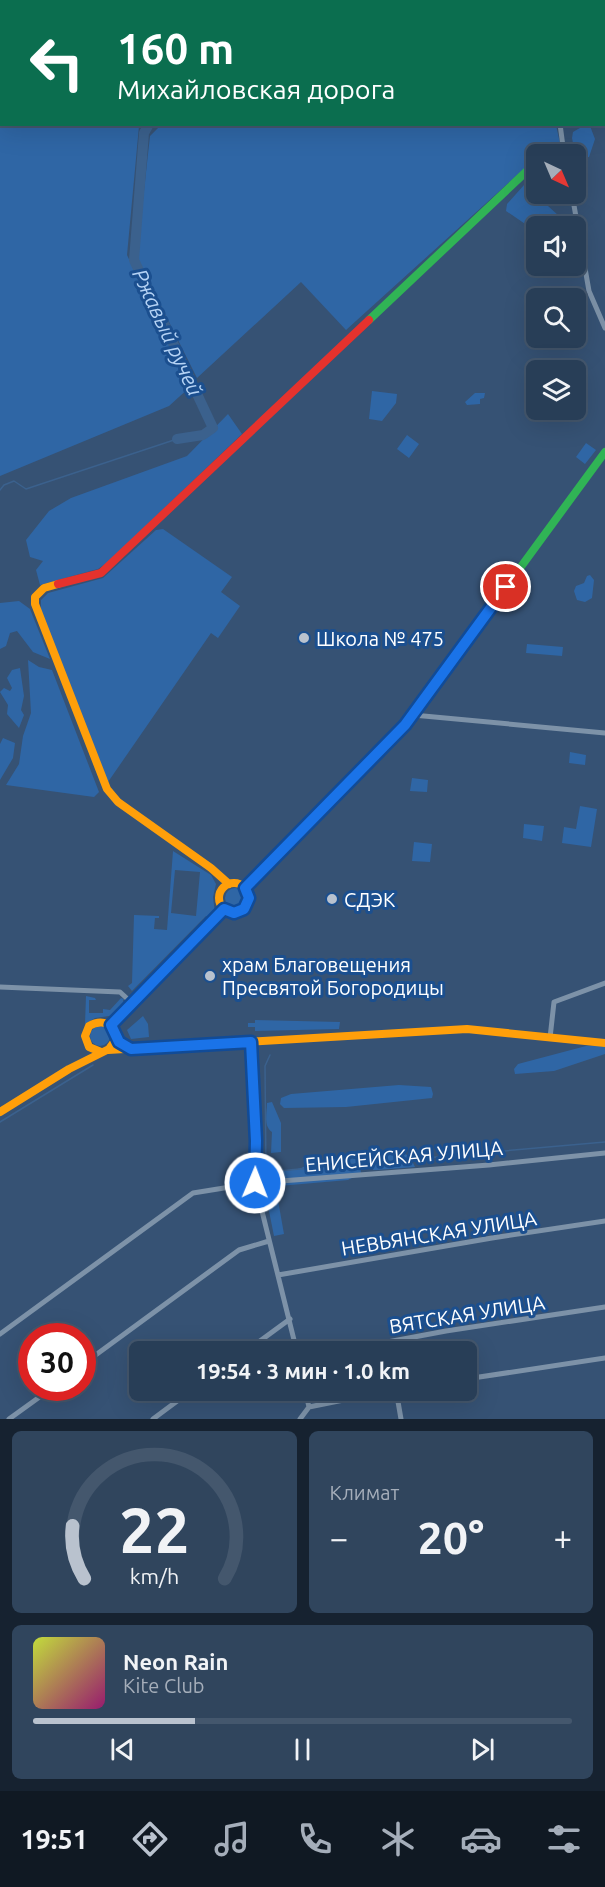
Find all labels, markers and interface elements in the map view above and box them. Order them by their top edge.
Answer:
icon: left [18,24,96,102]
text: 160 m [117,25,234,72]
text: Михайловская дорога [117,74,395,104]
north arrow [526,144,586,204]
map controls [526,144,586,420]
button: sound [526,216,586,276]
water label: Ржавый ручей [128,265,208,399]
button: search [526,288,586,348]
button: layers [526,360,586,420]
pin [480,561,531,612]
icon: arrive [489,570,522,603]
place label: Школа № 475 [316,627,444,650]
marker: Школа № 475 [297,631,311,645]
place label: СДЭК [344,888,395,911]
marker: СДЭК [325,892,339,906]
place label: храм Благовещения Пресвятой Богородицы [222,953,444,999]
marker: храм Благовещения Пресвятой Богородицы [203,969,217,983]
street label: ЕНИСЕЙСКАЯ УЛИЦА [304,1136,504,1176]
position arrow [223,1151,287,1215]
street label: НЕВЬЯНСКАЯ УЛИЦА [340,1206,538,1260]
street label: ВЯТСКАЯ УЛИЦА [388,1290,546,1338]
speed limit sign: 30 [18,1323,96,1401]
text: 19:54 · 3 мин · 1.0 km [196,1358,410,1383]
text: Климат [330,1481,399,1504]
text: 22 [119,1495,189,1565]
text: 20° [417,1512,484,1563]
text: − [330,1519,348,1556]
text: + [553,1519,572,1556]
text: km/h [129,1564,179,1588]
text: Neon Rain [123,1649,228,1674]
text: Kite Club [123,1674,205,1697]
icon: previous [106,1733,139,1766]
icon: pause [286,1733,319,1766]
icon: next [466,1733,499,1766]
icon: directions [129,1818,171,1860]
icon: music [211,1818,253,1860]
icon: phone [294,1818,336,1860]
icon: climate [377,1818,419,1860]
icon: car [460,1818,502,1860]
icon: filters [543,1818,585,1860]
text: 19:51 [20,1824,88,1854]

